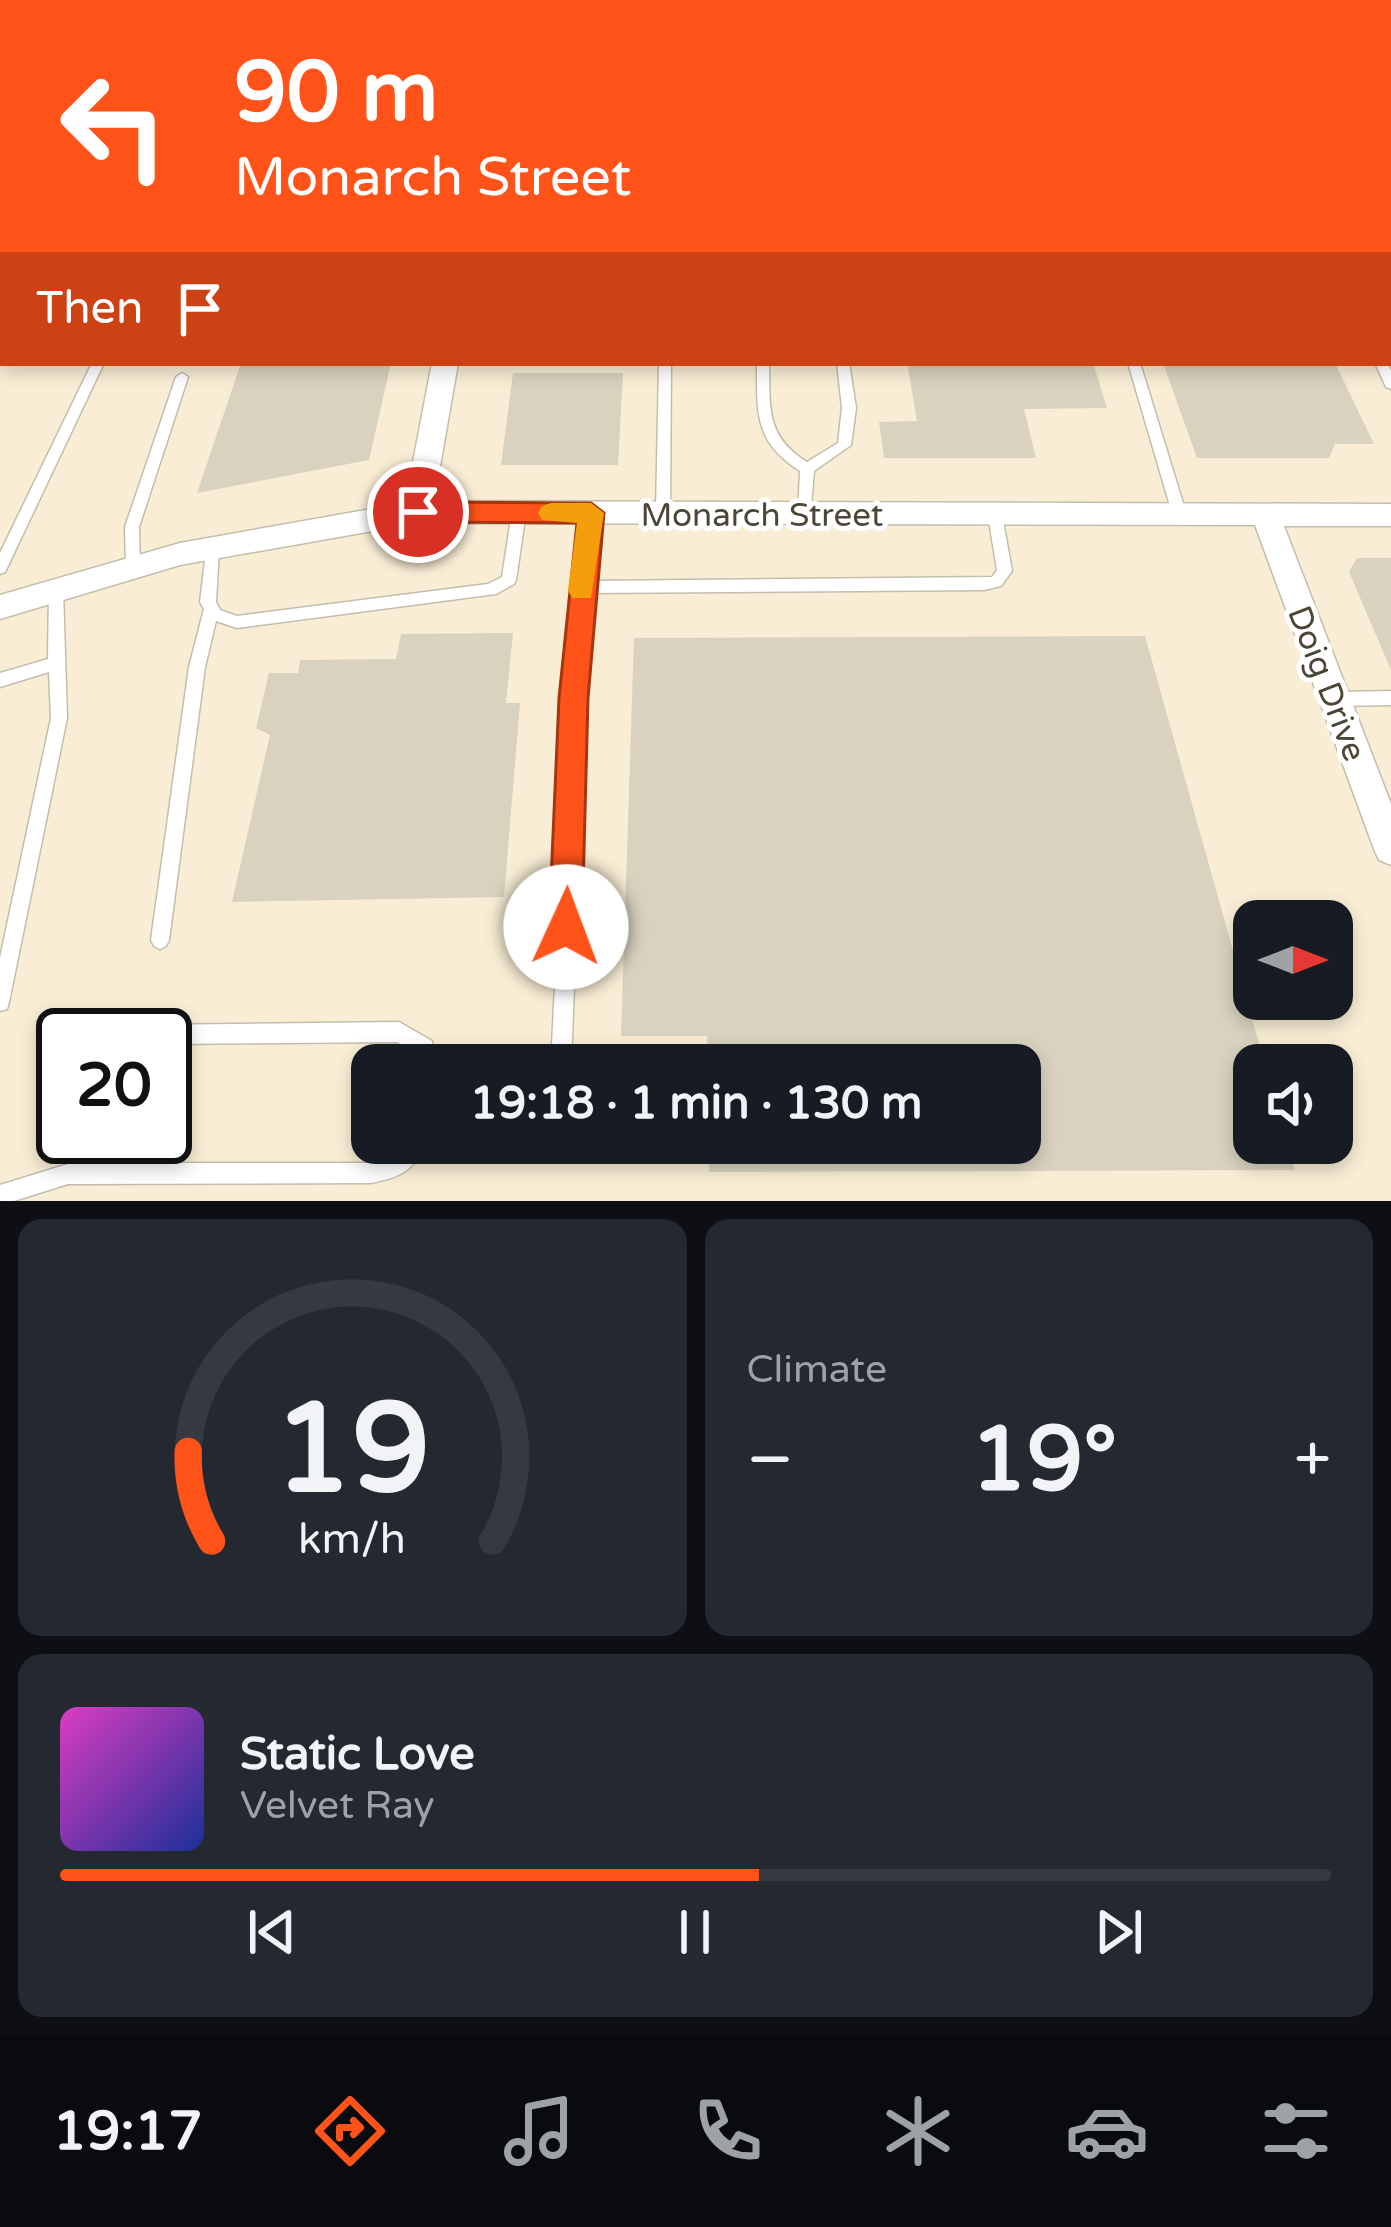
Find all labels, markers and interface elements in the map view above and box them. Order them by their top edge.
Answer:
text: 90 m [234,43,438,144]
icon: left [36,48,192,204]
text: Monarch Street [234,145,631,210]
icon: arrive [167,276,233,342]
text: Then [36,282,143,336]
pin [367,461,469,563]
icon: arrive [385,479,451,545]
street label: Monarch Street [641,496,883,535]
street label: Doig Drive [1279,600,1374,767]
position arrow [503,864,629,990]
north arrow [1233,900,1353,1020]
map controls [1233,900,1353,1164]
speed limit sign: 20 [36,1008,192,1164]
button: sound [1233,1044,1353,1164]
text: 19:18 · 1 min · 130 m [470,1077,922,1131]
text: Climate [747,1346,887,1393]
text: 19 [274,1375,431,1526]
text: 19° [970,1406,1117,1515]
text: − [747,1420,794,1500]
text: + [1294,1420,1331,1500]
text: km/h [298,1513,406,1564]
text: Static Love [240,1728,475,1782]
text: Velvet Ray [240,1782,435,1829]
icon: previous [239,1899,305,1965]
icon: pause [662,1899,728,1965]
icon: next [1086,1899,1152,1965]
icon: directions [308,2089,392,2173]
icon: music [497,2089,581,2173]
icon: phone [686,2089,770,2173]
icon: climate [876,2089,960,2173]
icon: car [1065,2089,1149,2173]
icon: filters [1254,2089,1338,2173]
text: 19:17 [53,2099,202,2164]

